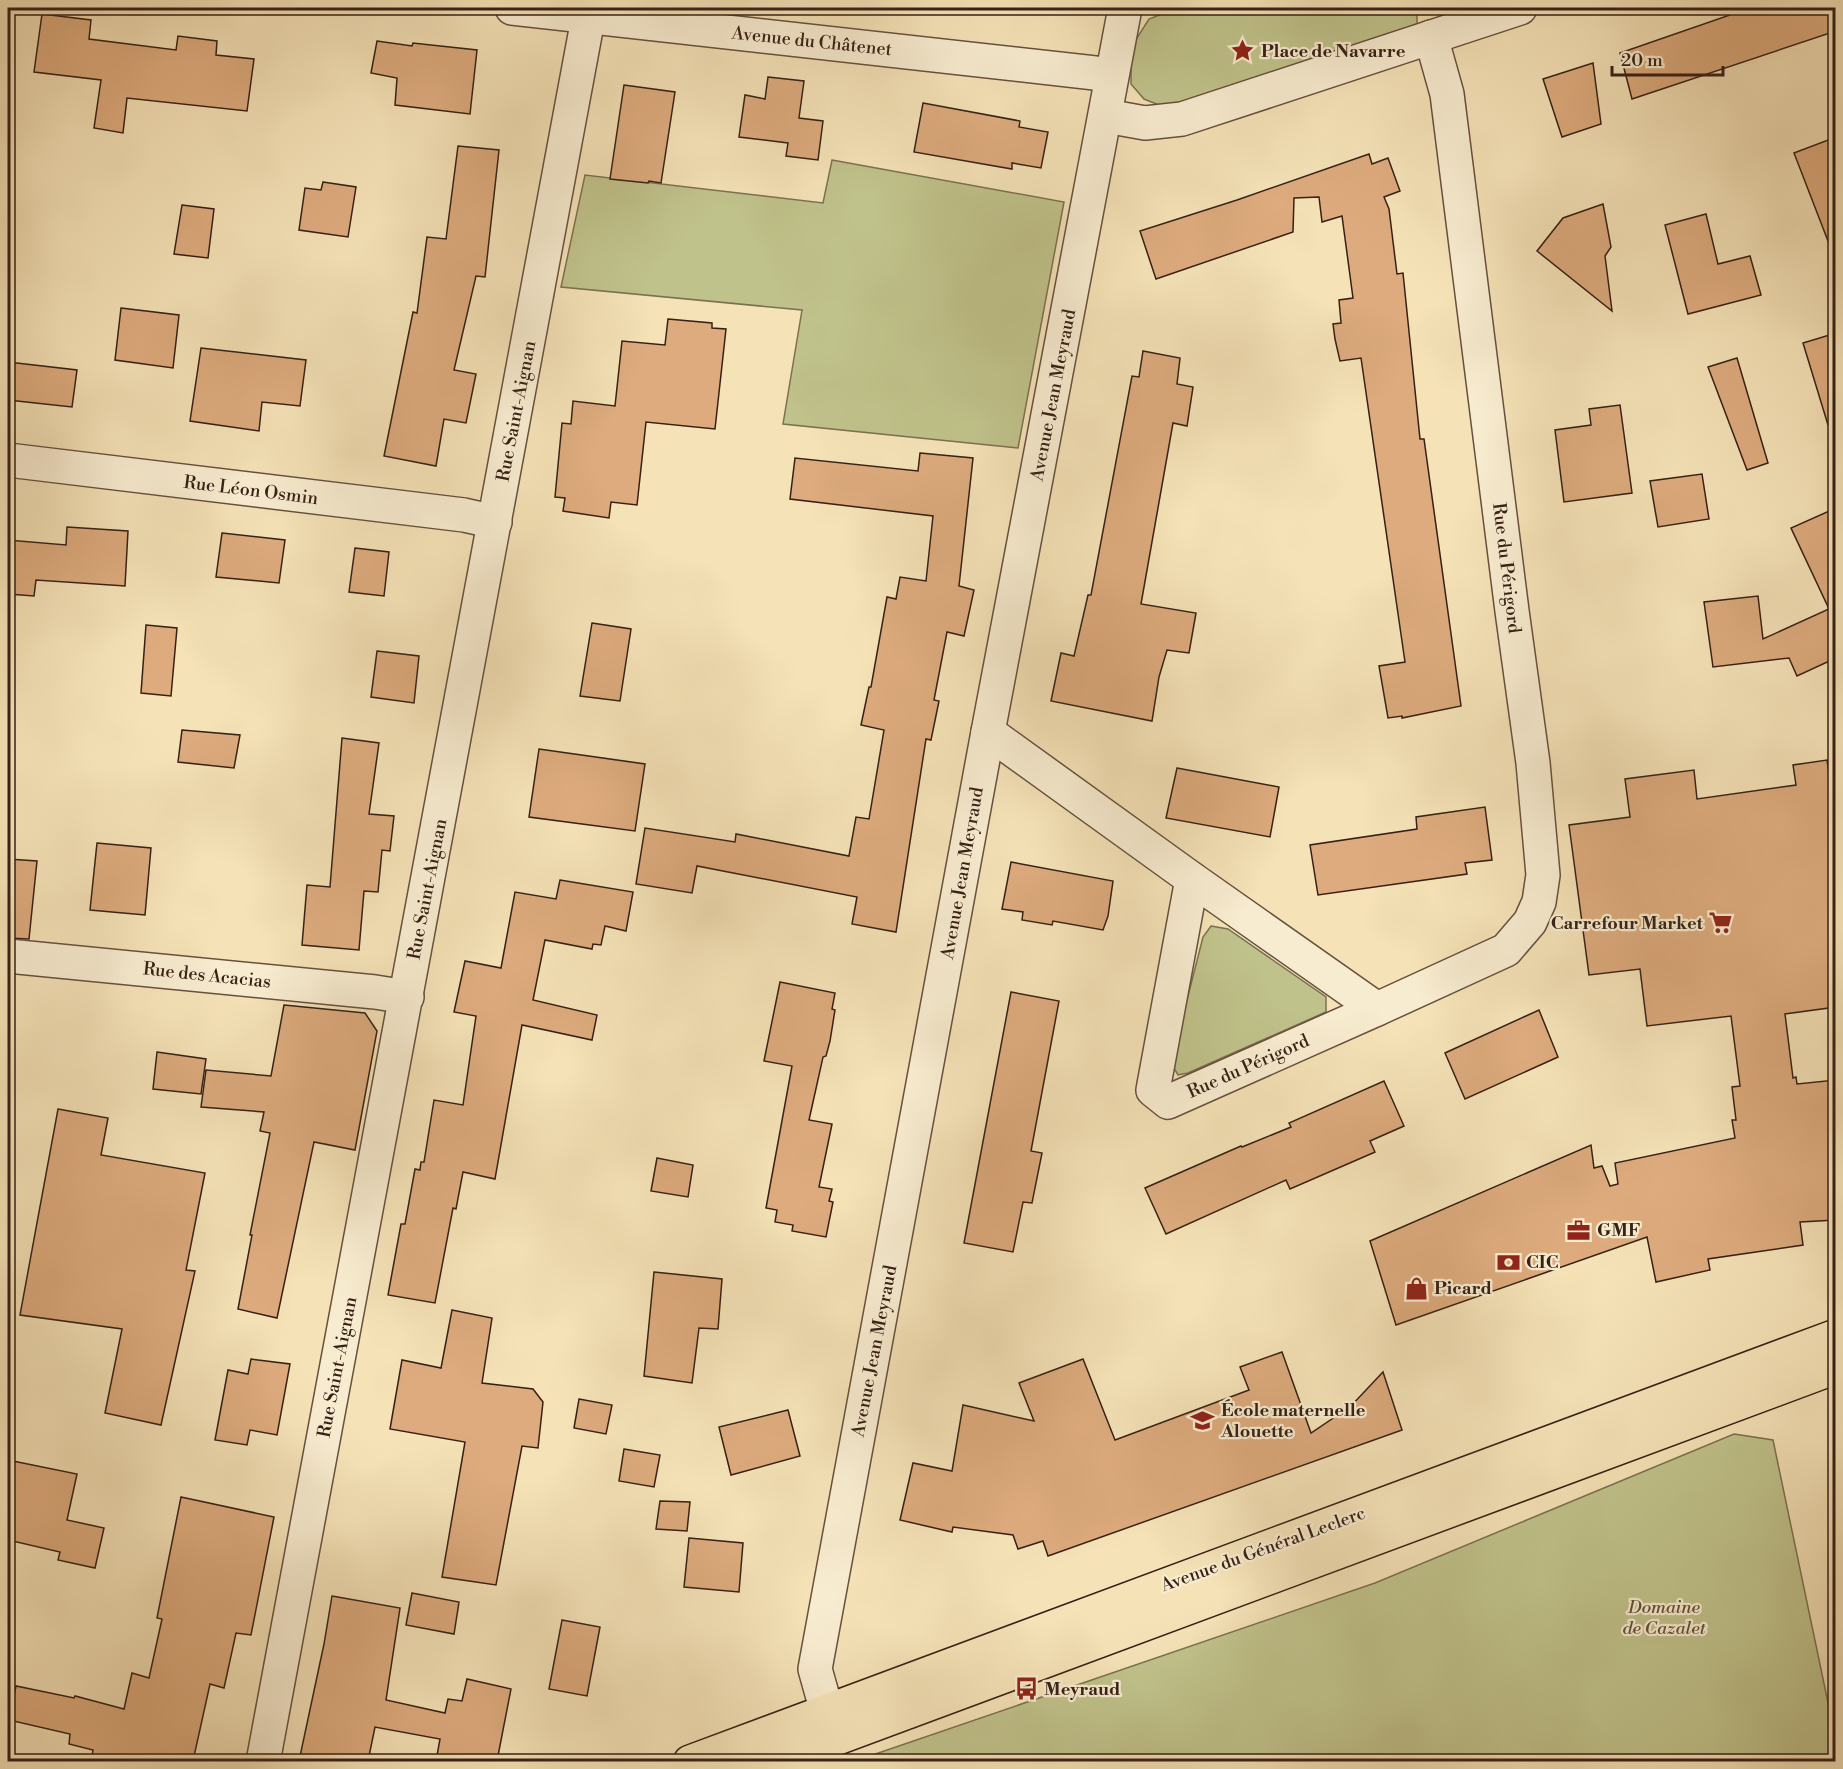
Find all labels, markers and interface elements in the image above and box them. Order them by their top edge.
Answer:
street label: Avenue du Châtenet [730,22,894,61]
place icon: Place de Navarre [1230,38,1256,64]
scale bar [1612,39,1723,77]
place label: Place de Navarre [1261,40,1406,63]
text: 20 m [1621,49,1663,72]
street label: Avenue Jean Meyraud [1025,307,1082,484]
street label: Rue Saint-Aignan [492,338,541,484]
street label: Rue Léon Osmin [182,471,320,510]
street label: Rue du Périgord [1487,501,1526,635]
street label: Avenue Jean Meyraud [936,784,989,962]
street label: Rue Saint-Aignan [403,816,452,962]
supermarket icon: Carrefour Market [1708,910,1734,936]
place label: Carrefour Market [1551,912,1704,935]
street label: Rue des Acacias [142,957,272,994]
street label: Rue du Périgord [1184,1029,1314,1104]
office icon: GMF [1566,1217,1592,1243]
place label: GMF [1597,1219,1641,1242]
bank icon: CIC [1495,1249,1521,1275]
place label: CIC [1526,1251,1559,1274]
street label: Avenue Jean Meyraud [846,1263,903,1440]
shop icon: Picard [1403,1275,1429,1301]
place label: Picard [1434,1277,1492,1300]
street label: Rue Saint-Aignan [313,1294,362,1440]
place label: École maternelle Alouette [1220,1399,1366,1443]
school or university icon: École maternelle Alouette [1190,1407,1216,1433]
street label: Avenue du Général Leclerc [1157,1502,1369,1598]
park label: Domaine de Cazalet [1622,1596,1707,1640]
bus stop icon: Meyraud [1013,1676,1039,1702]
place label: Meyraud [1044,1678,1120,1701]

